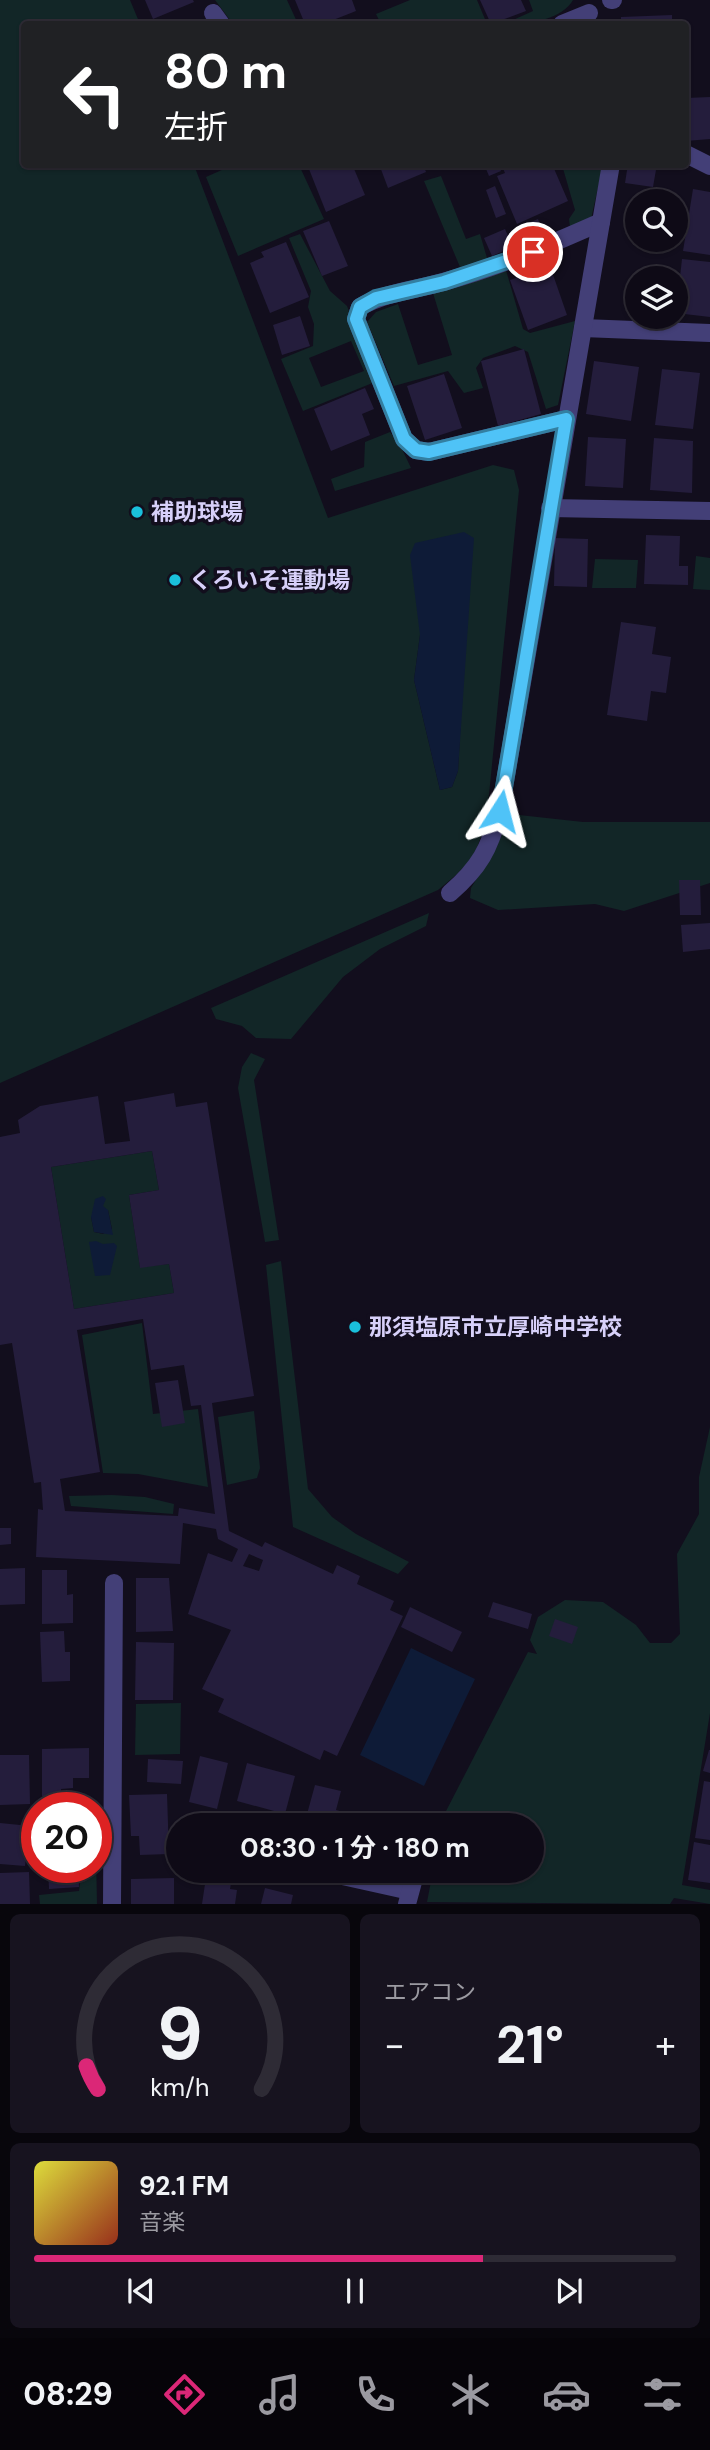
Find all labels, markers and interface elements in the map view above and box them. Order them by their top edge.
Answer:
text: 80 m [164,39,287,103]
icon: left [49,49,140,140]
text: 左折 [164,106,228,148]
map controls [625,189,688,329]
button: search [625,189,688,252]
pin [503,222,563,282]
icon: arrive [514,233,552,271]
button: layers [625,266,688,329]
place label: 補助球場 [151,497,243,527]
marker: 補助球場 [129,504,145,520]
place label: くろいそ運動場 [189,565,350,595]
marker: くろいそ運動場 [167,572,183,588]
position arrow [463,774,537,848]
place label: 那須塩原市立厚崎中学校 [369,1312,622,1342]
marker: 那須塩原市立厚崎中学校 [347,1319,363,1335]
speed limit sign: 20 [21,1792,112,1883]
text: 08:30 · 1 分 · 180 m [240,1831,470,1865]
text: エアコン [384,1977,476,2007]
text: 9 [157,1988,203,2083]
text: 21° [496,2011,564,2079]
text: − [384,2020,405,2070]
text: + [655,2020,676,2070]
text: km/h [150,2071,210,2104]
text: 92.1 FM [139,2169,229,2203]
text: 音楽 [139,2207,185,2237]
icon: previous [122,2272,160,2310]
icon: pause [336,2272,374,2310]
icon: next [550,2272,588,2310]
icon: directions [160,2370,209,2419]
icon: music [255,2370,304,2419]
icon: phone [351,2370,400,2419]
icon: climate [446,2370,495,2419]
icon: car [542,2370,591,2419]
icon: filters [638,2370,687,2419]
text: 08:29 [23,2373,113,2415]

